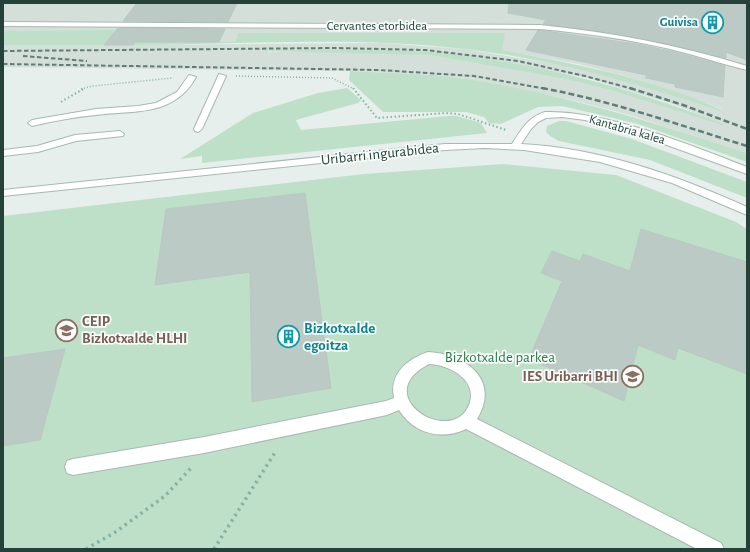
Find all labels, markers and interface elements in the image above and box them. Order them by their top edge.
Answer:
building icon: Guivisa [700,9,726,35]
place label: Guivisa [660,16,698,29]
street label: Cervantes etorbidea [327,20,427,33]
street label: Kantabria kalea [587,113,667,147]
street label: Uribarri ingurabidea [320,140,440,168]
place label: CEIP Bizkotxalde HLHI [82,314,188,346]
school or university icon: CEIP Bizkotxalde HLHI [53,317,79,343]
place label: Bizkotxalde egoitza [304,321,375,353]
building icon: Bizkotxalde egoitza [275,324,301,350]
park label: Bizkotxalde parkea [445,350,555,365]
school or university icon: IES Uribarri BHI [620,363,646,389]
place label: IES Uribarri BHI [523,369,618,384]

